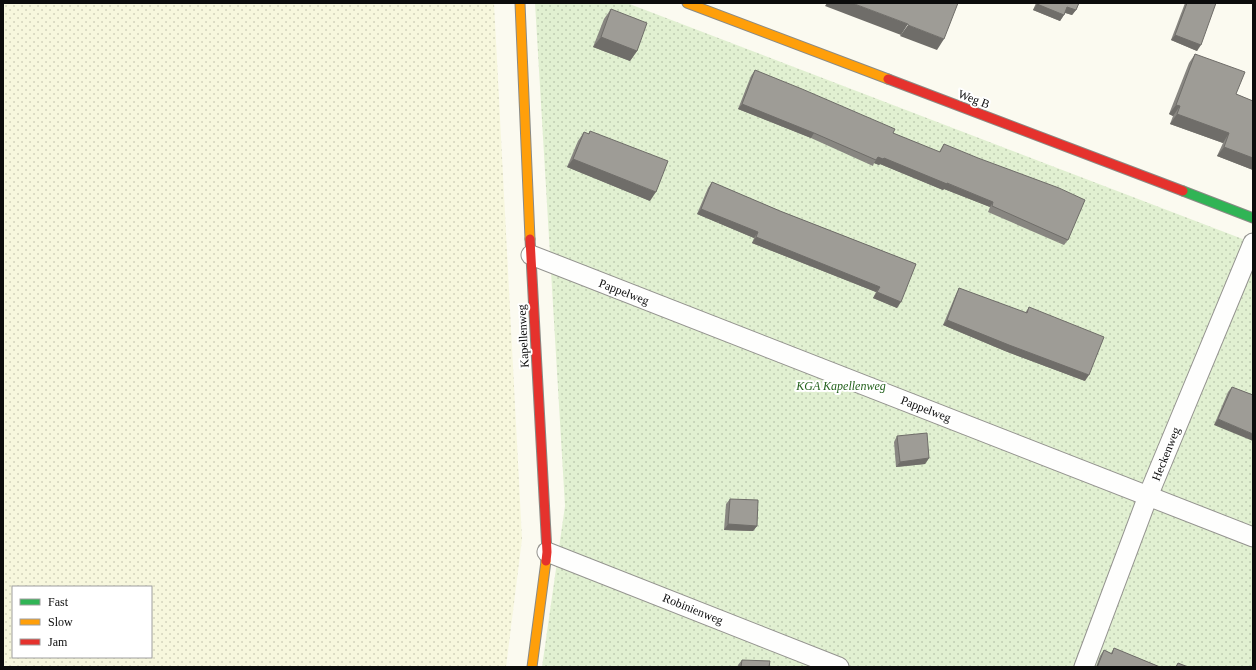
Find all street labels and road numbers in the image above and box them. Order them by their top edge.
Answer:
street label: Weg B [956,87,992,111]
street label: Pappelweg [597,276,651,308]
street label: Kapellenweg [514,304,532,368]
street label: Pappelweg [899,393,953,425]
street label: Heckenweg [1149,425,1183,483]
street label: Robinienweg [661,591,725,627]

